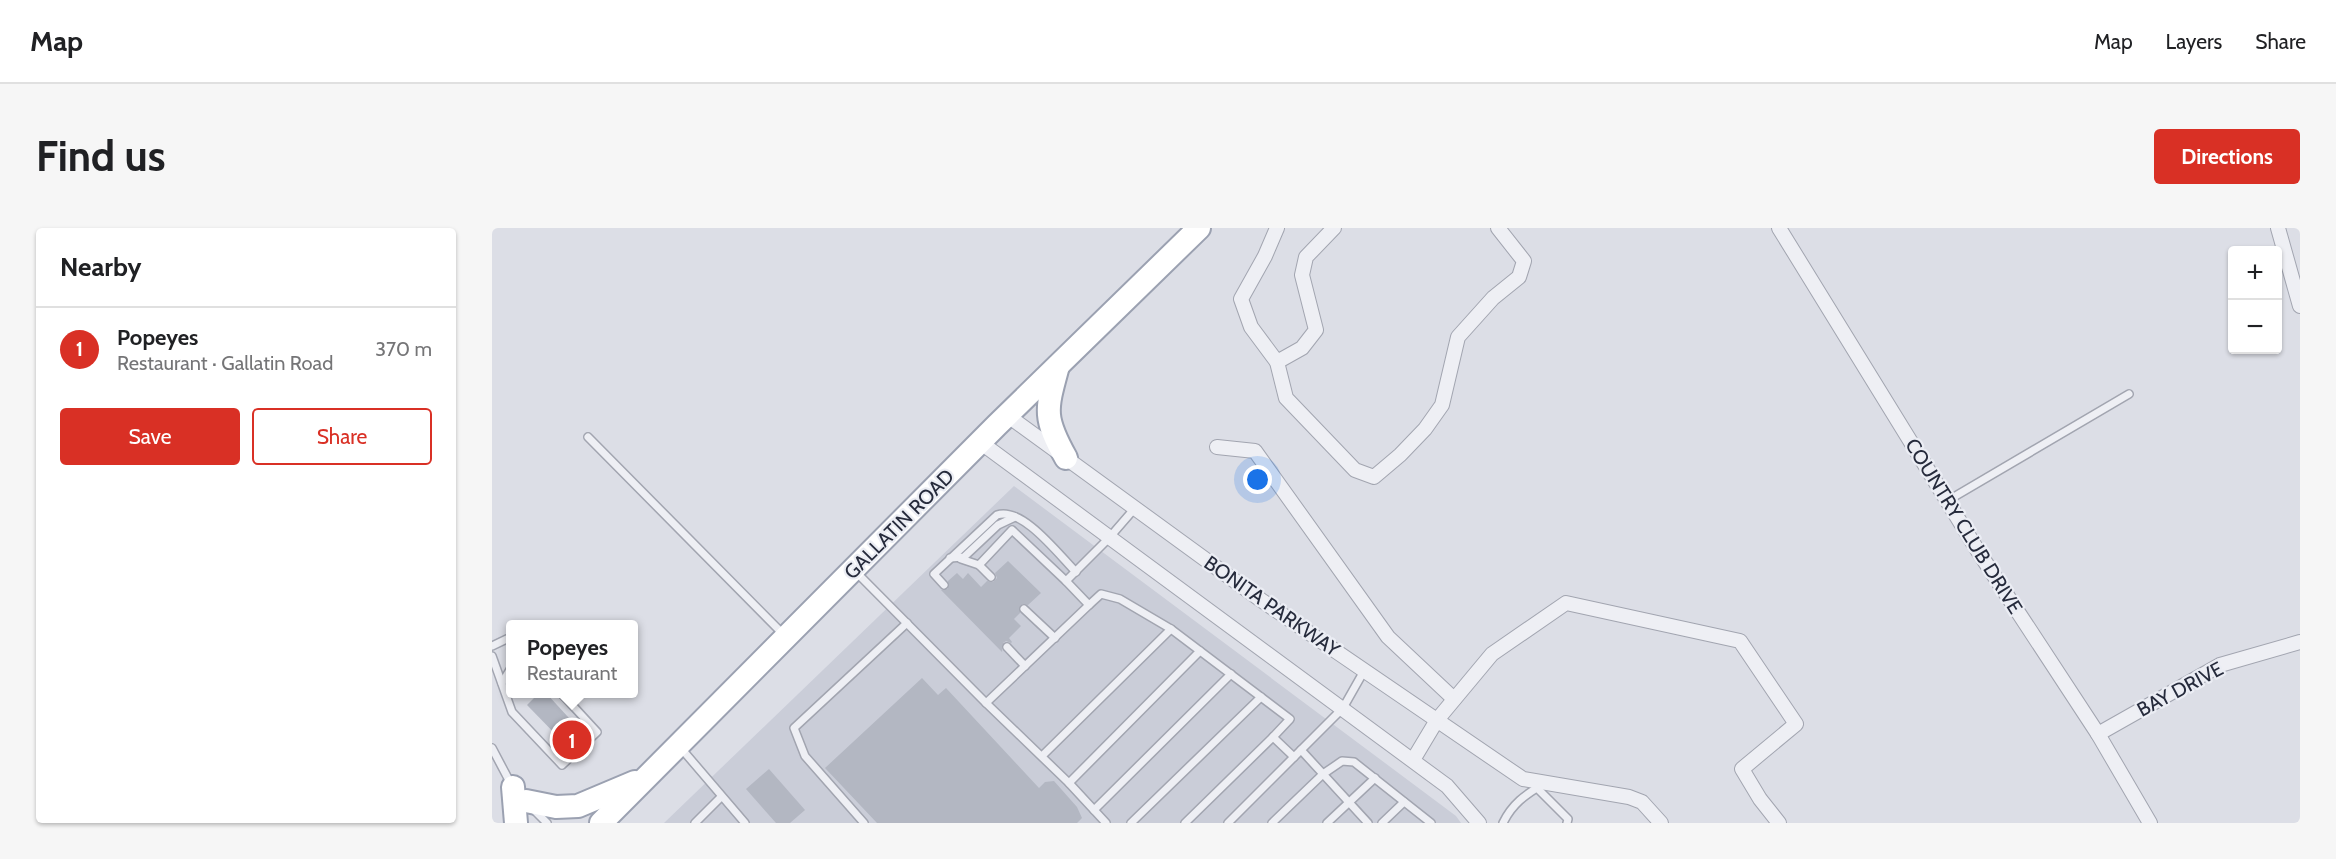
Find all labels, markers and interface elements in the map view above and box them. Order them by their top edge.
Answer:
text: Map [30,24,83,58]
text: Map [2094,29,2133,54]
text: Layers [2166,29,2222,54]
text: Share [2255,29,2306,54]
button: Directions [2154,129,2300,184]
text: Find us [36,130,165,182]
map controls [2228,246,2282,354]
button: + [2228,246,2282,300]
text: Nearby [60,251,141,283]
button: − [2228,300,2282,354]
text: Popeyes [117,324,198,351]
text: 1 [76,337,83,361]
text: 370 m [375,337,432,361]
text: Restaurant · Gallatin Road [117,351,333,375]
button: Save [60,408,240,465]
button: Share [252,408,432,465]
street label: COUNTRY CLUB DRIVE [1900,434,2028,618]
street label: GALLATIN ROAD [839,464,959,584]
your location [1243,465,1272,494]
street label: BONITA PARKWAY [1200,550,1345,662]
popup [506,620,638,698]
text: Popeyes [527,634,608,661]
street label: BAY DRIVE [2133,656,2227,722]
text: Restaurant [527,661,617,685]
pin: 1 [552,718,592,762]

